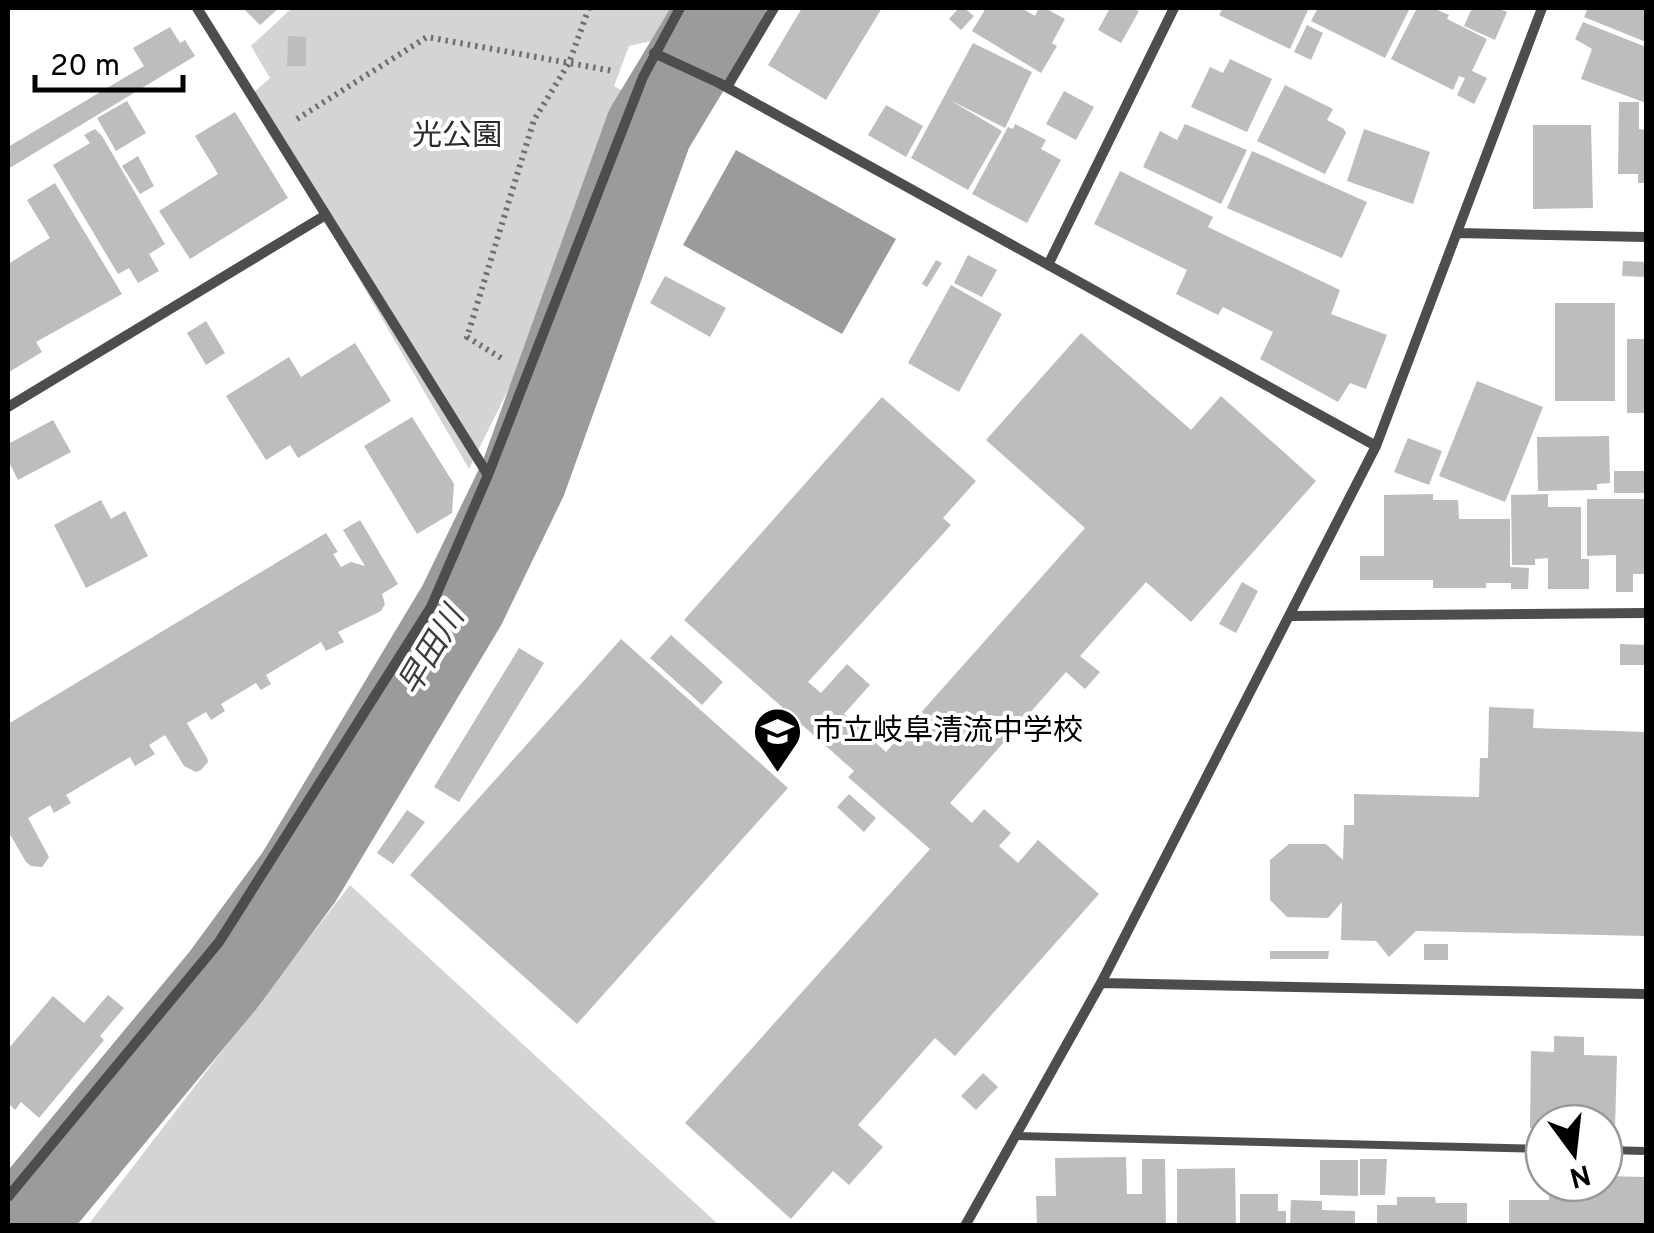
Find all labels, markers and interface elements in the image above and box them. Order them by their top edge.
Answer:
scale bar [35,30,182,92]
text: 20 m [50,49,120,86]
park label: 光公園 [412,119,502,156]
water label: 早田川 [391,598,476,703]
school or university icon: 市立岐阜清流中学校 [752,706,804,774]
place label: 市立岐阜清流中学校 [813,714,1083,751]
north arrow [1524,1103,1624,1203]
text: N [1565,1154,1594,1194]

